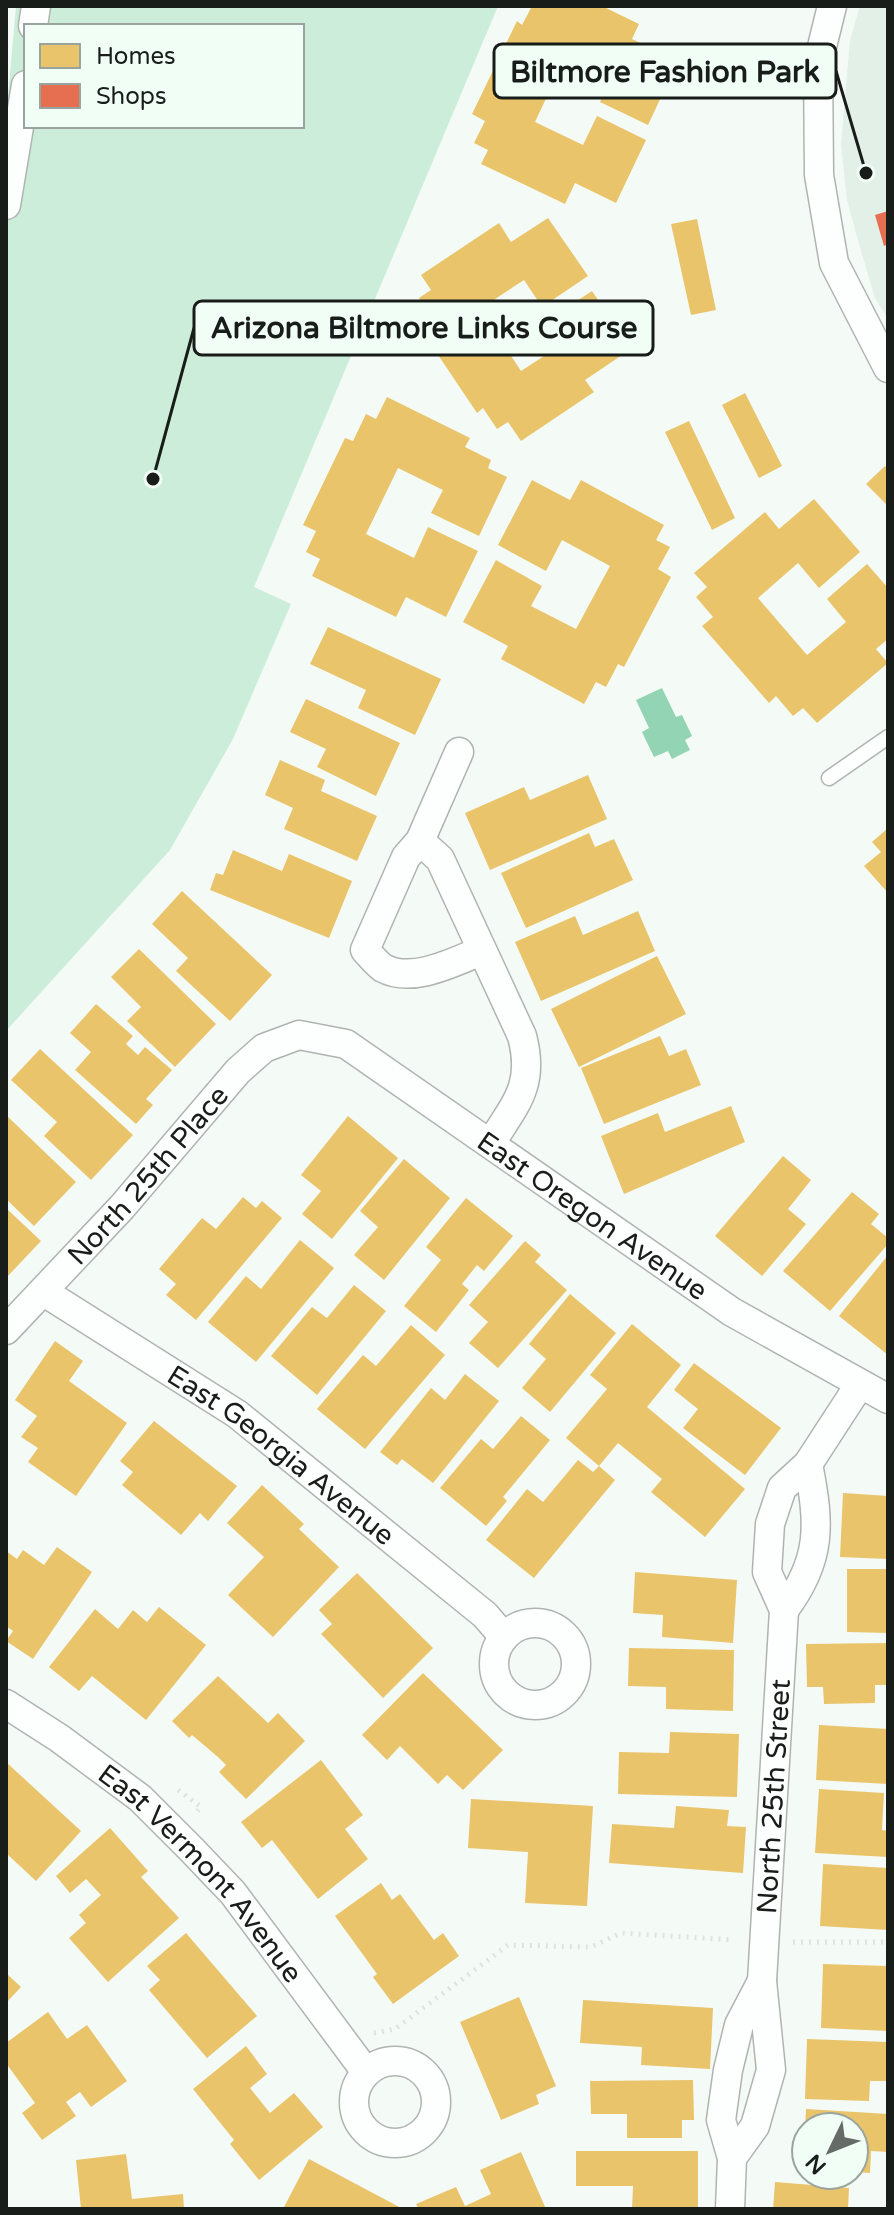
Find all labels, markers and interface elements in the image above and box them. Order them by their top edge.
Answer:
legend [24,24,304,128]
text: Homes [96,42,176,71]
callout: Biltmore Fashion Park [494,44,836,98]
text: Biltmore Fashion Park [510,54,820,91]
text: Shops [96,82,166,111]
callout: Arizona Biltmore Links Course [194,301,653,355]
text: Arizona Biltmore Links Course [211,310,638,347]
street label: North 25th Place [60,1079,236,1272]
street label: East Oregon Avenue [470,1124,714,1308]
street label: East Georgia Avenue [161,1358,401,1553]
street label: North 25th Street [750,1678,798,1915]
street label: East Vermont Avenue [91,1757,310,1989]
north arrow [790,2111,870,2191]
text: N [801,2149,832,2179]

